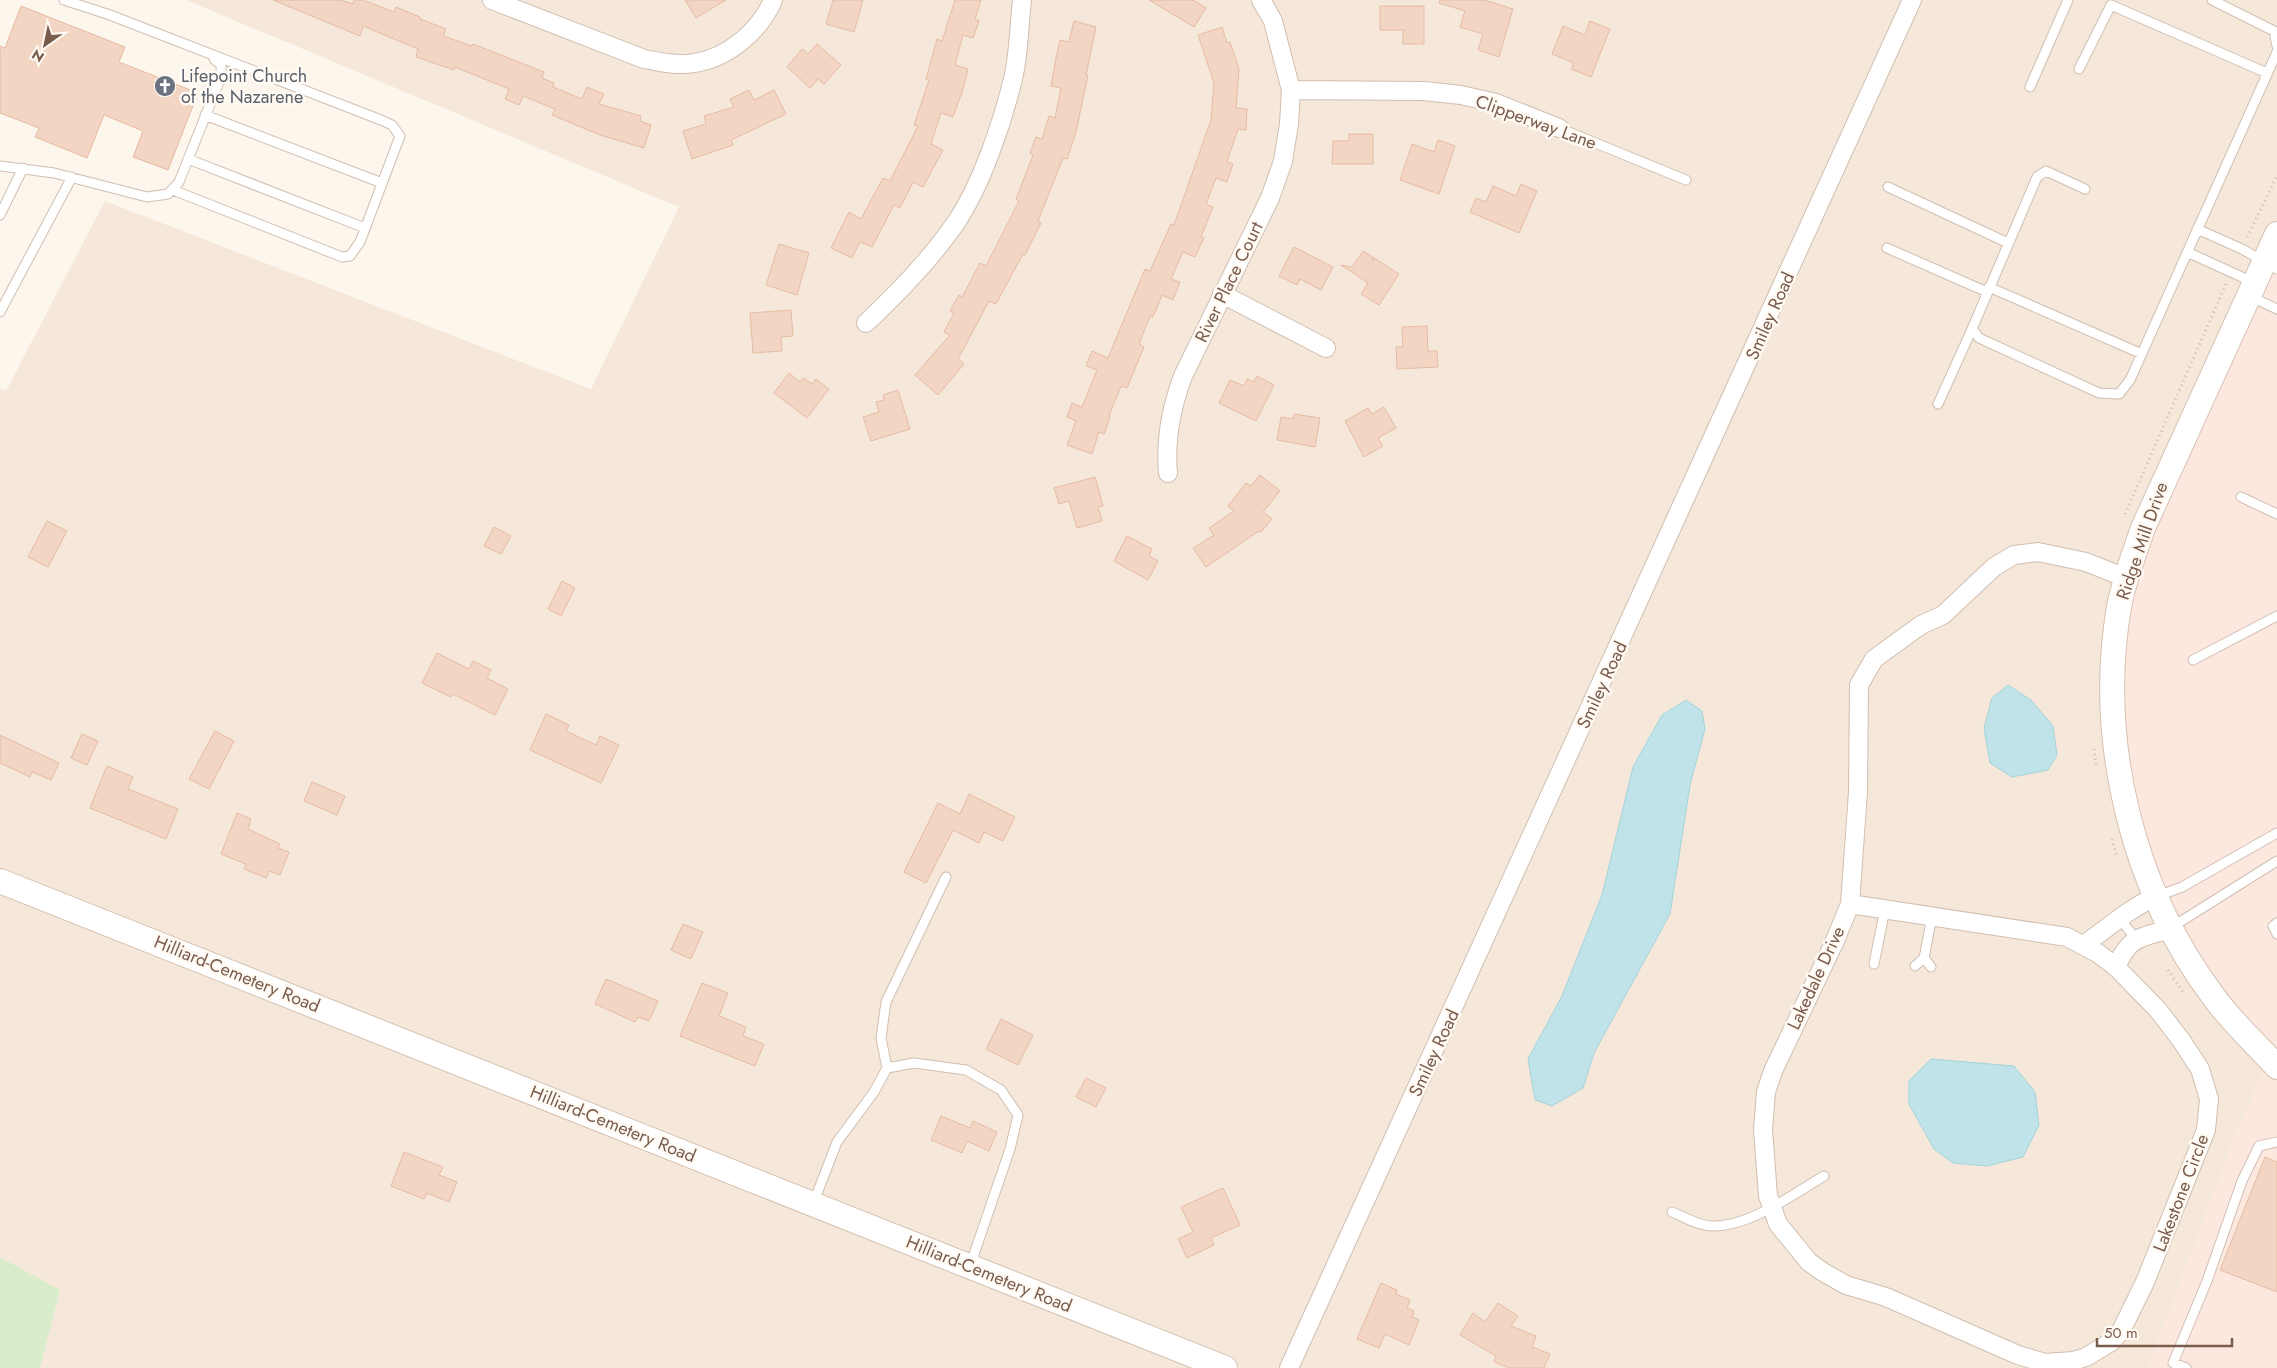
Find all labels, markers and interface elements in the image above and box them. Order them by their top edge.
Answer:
north arrow [20,20,70,70]
text: N [28,44,48,67]
place label: Lifepoint Church of the Nazarene [181,63,307,110]
church icon: Lifepoint Church of the Nazarene [153,74,177,98]
street label: Clipperway Lane [1472,88,1600,156]
street label: River Place Court [1189,217,1270,347]
street label: Smiley Road [1739,268,1801,364]
street label: Ridge Mill Drive [2110,479,2174,603]
street label: Smiley Road [1570,637,1634,733]
street label: Lakedale Drive [1781,922,1851,1034]
street label: Hilliard-Cemetery Road [150,929,324,1019]
street label: Smiley Road [1402,1005,1466,1101]
street label: Hilliard-Cemetery Road [526,1079,700,1169]
street label: Lakestone Circle [2147,1130,2215,1256]
street label: Hilliard-Cemetery Road [902,1229,1076,1319]
scale bar [2097,1316,2232,1348]
text: 50 m [2104,1322,2138,1344]

